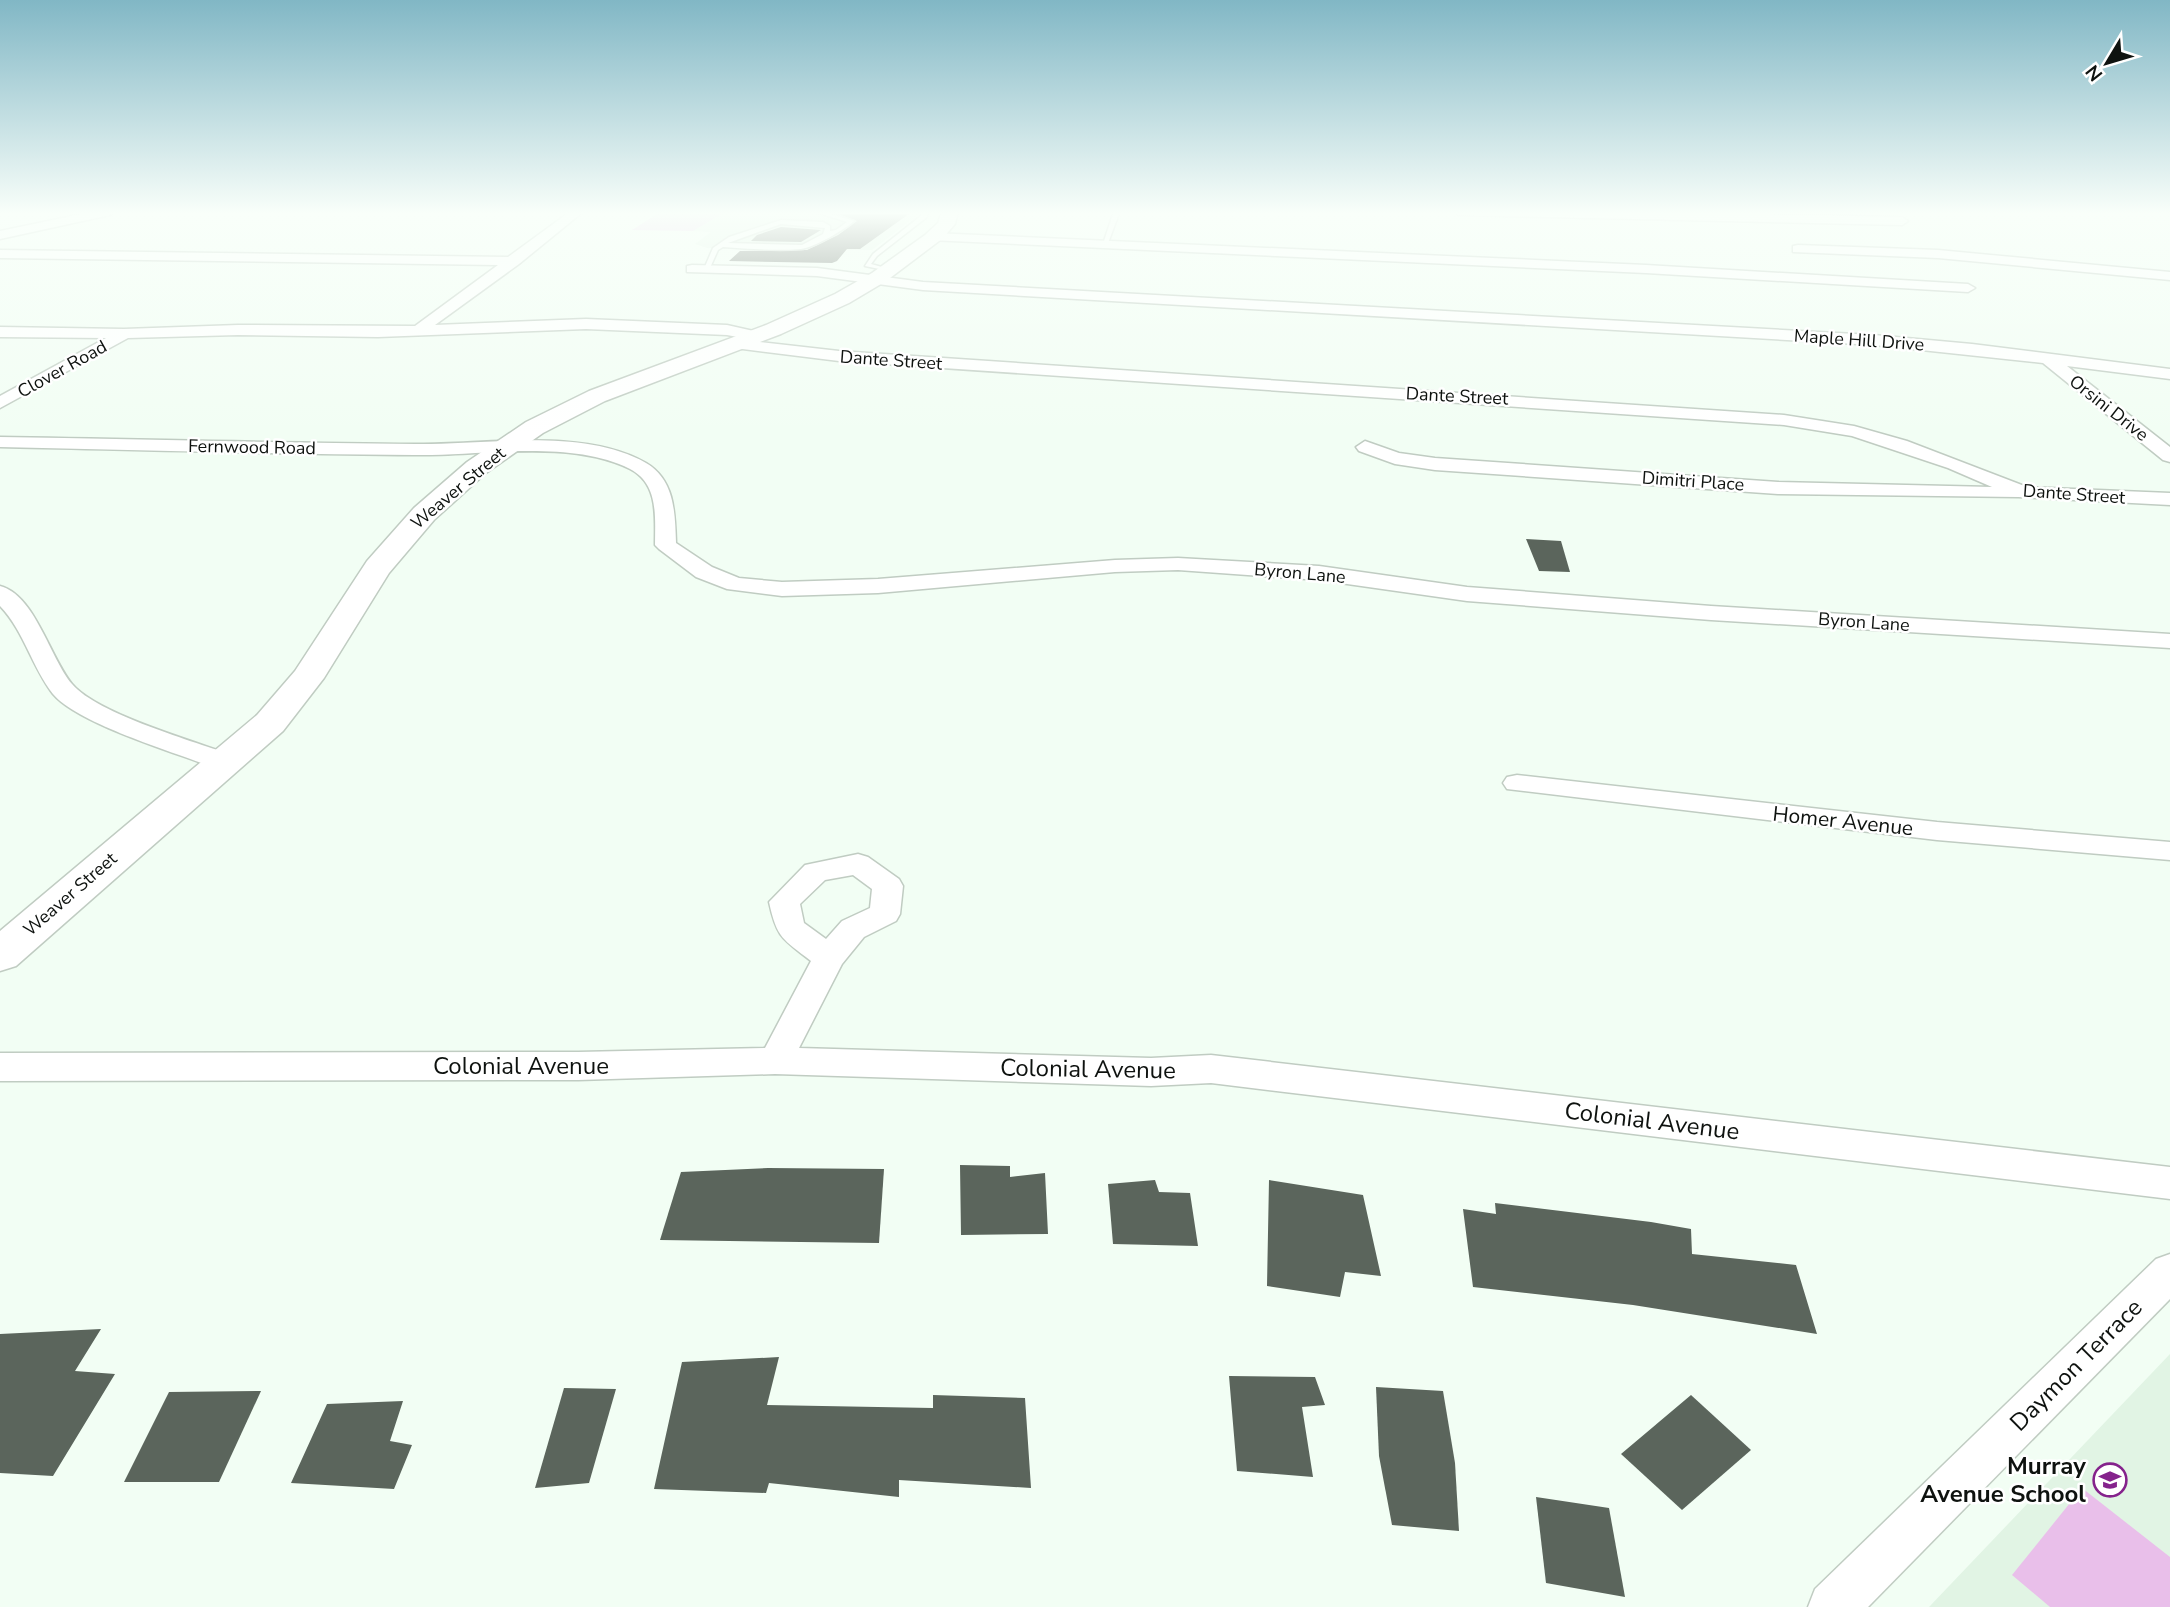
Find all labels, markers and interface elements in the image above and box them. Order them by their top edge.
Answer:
north arrow [2072,28,2142,98]
text: N [2080,59,2109,86]
street label: Maple Hill Drive [1793,323,1925,357]
street label: Clover Road [13,335,111,403]
street label: Dante Street [839,344,944,376]
street label: Orsini Drive [2064,369,2154,447]
street label: Dante Street [1405,381,1510,411]
street label: Fernwood Road [188,434,316,460]
street label: Weaver Street [406,441,511,535]
street label: Dimitri Place [1641,465,1745,497]
street label: Dante Street [2022,478,2127,510]
street label: Byron Lane [1253,557,1347,589]
street label: Byron Lane [1817,607,1911,637]
street label: Homer Avenue [1771,800,1915,842]
street label: Weaver Street [18,846,122,941]
street label: Colonial Avenue [433,1050,609,1082]
street label: Colonial Avenue [1000,1051,1176,1087]
street label: Colonial Avenue [1563,1094,1741,1148]
street label: Daymon Terrace [2003,1292,2149,1438]
place label: Murray Avenue School [1920,1450,2086,1510]
school or university icon: Murray Avenue School [2091,1461,2129,1499]

